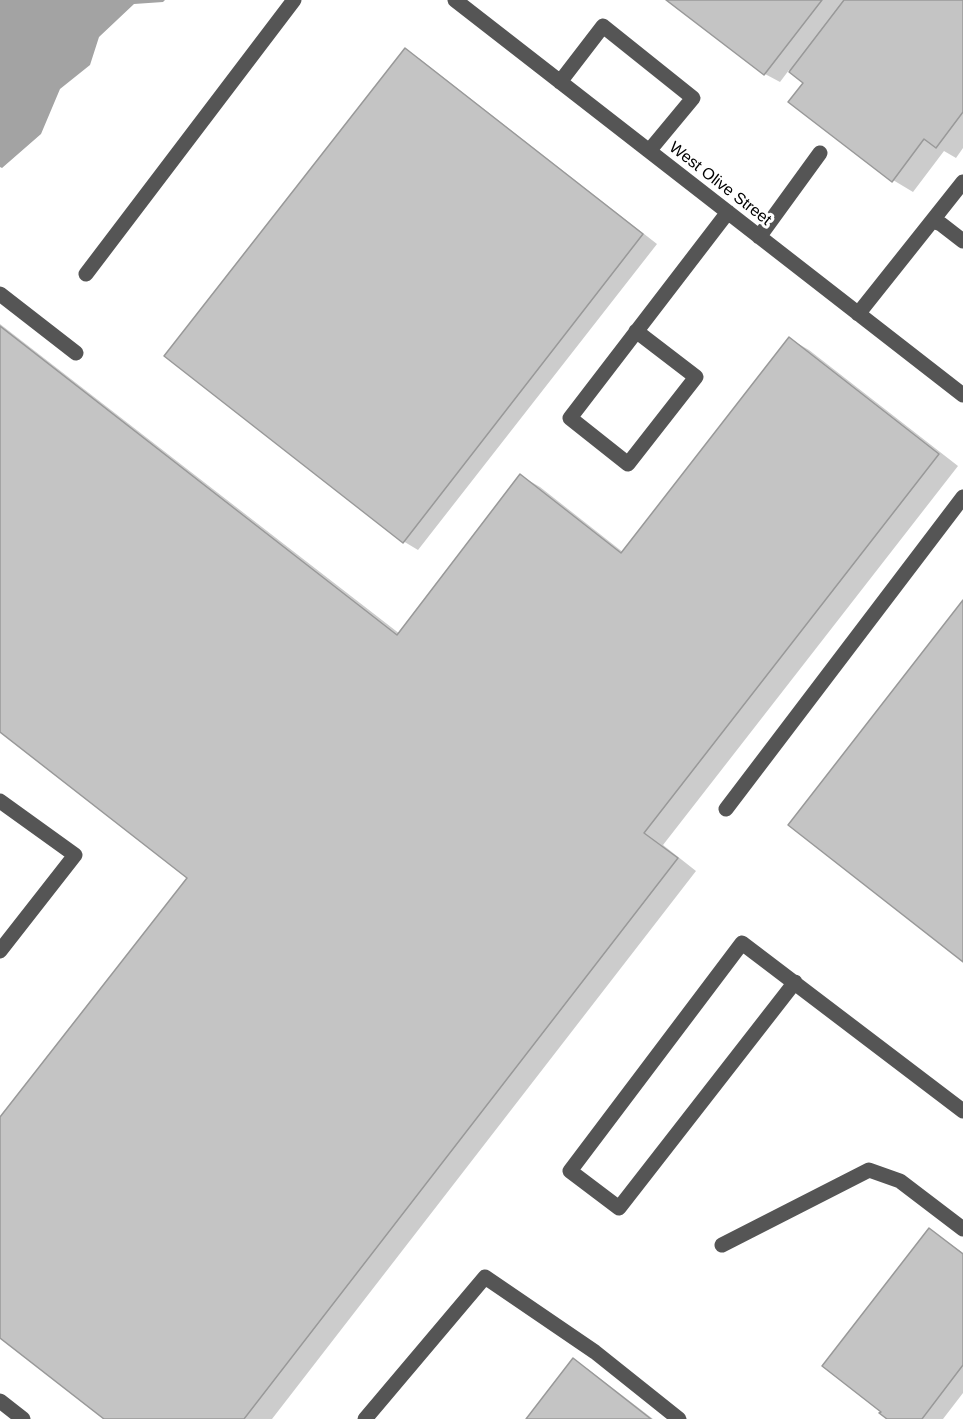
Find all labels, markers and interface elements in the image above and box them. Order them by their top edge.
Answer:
street label: West Olive Street [665,138,775,230]

